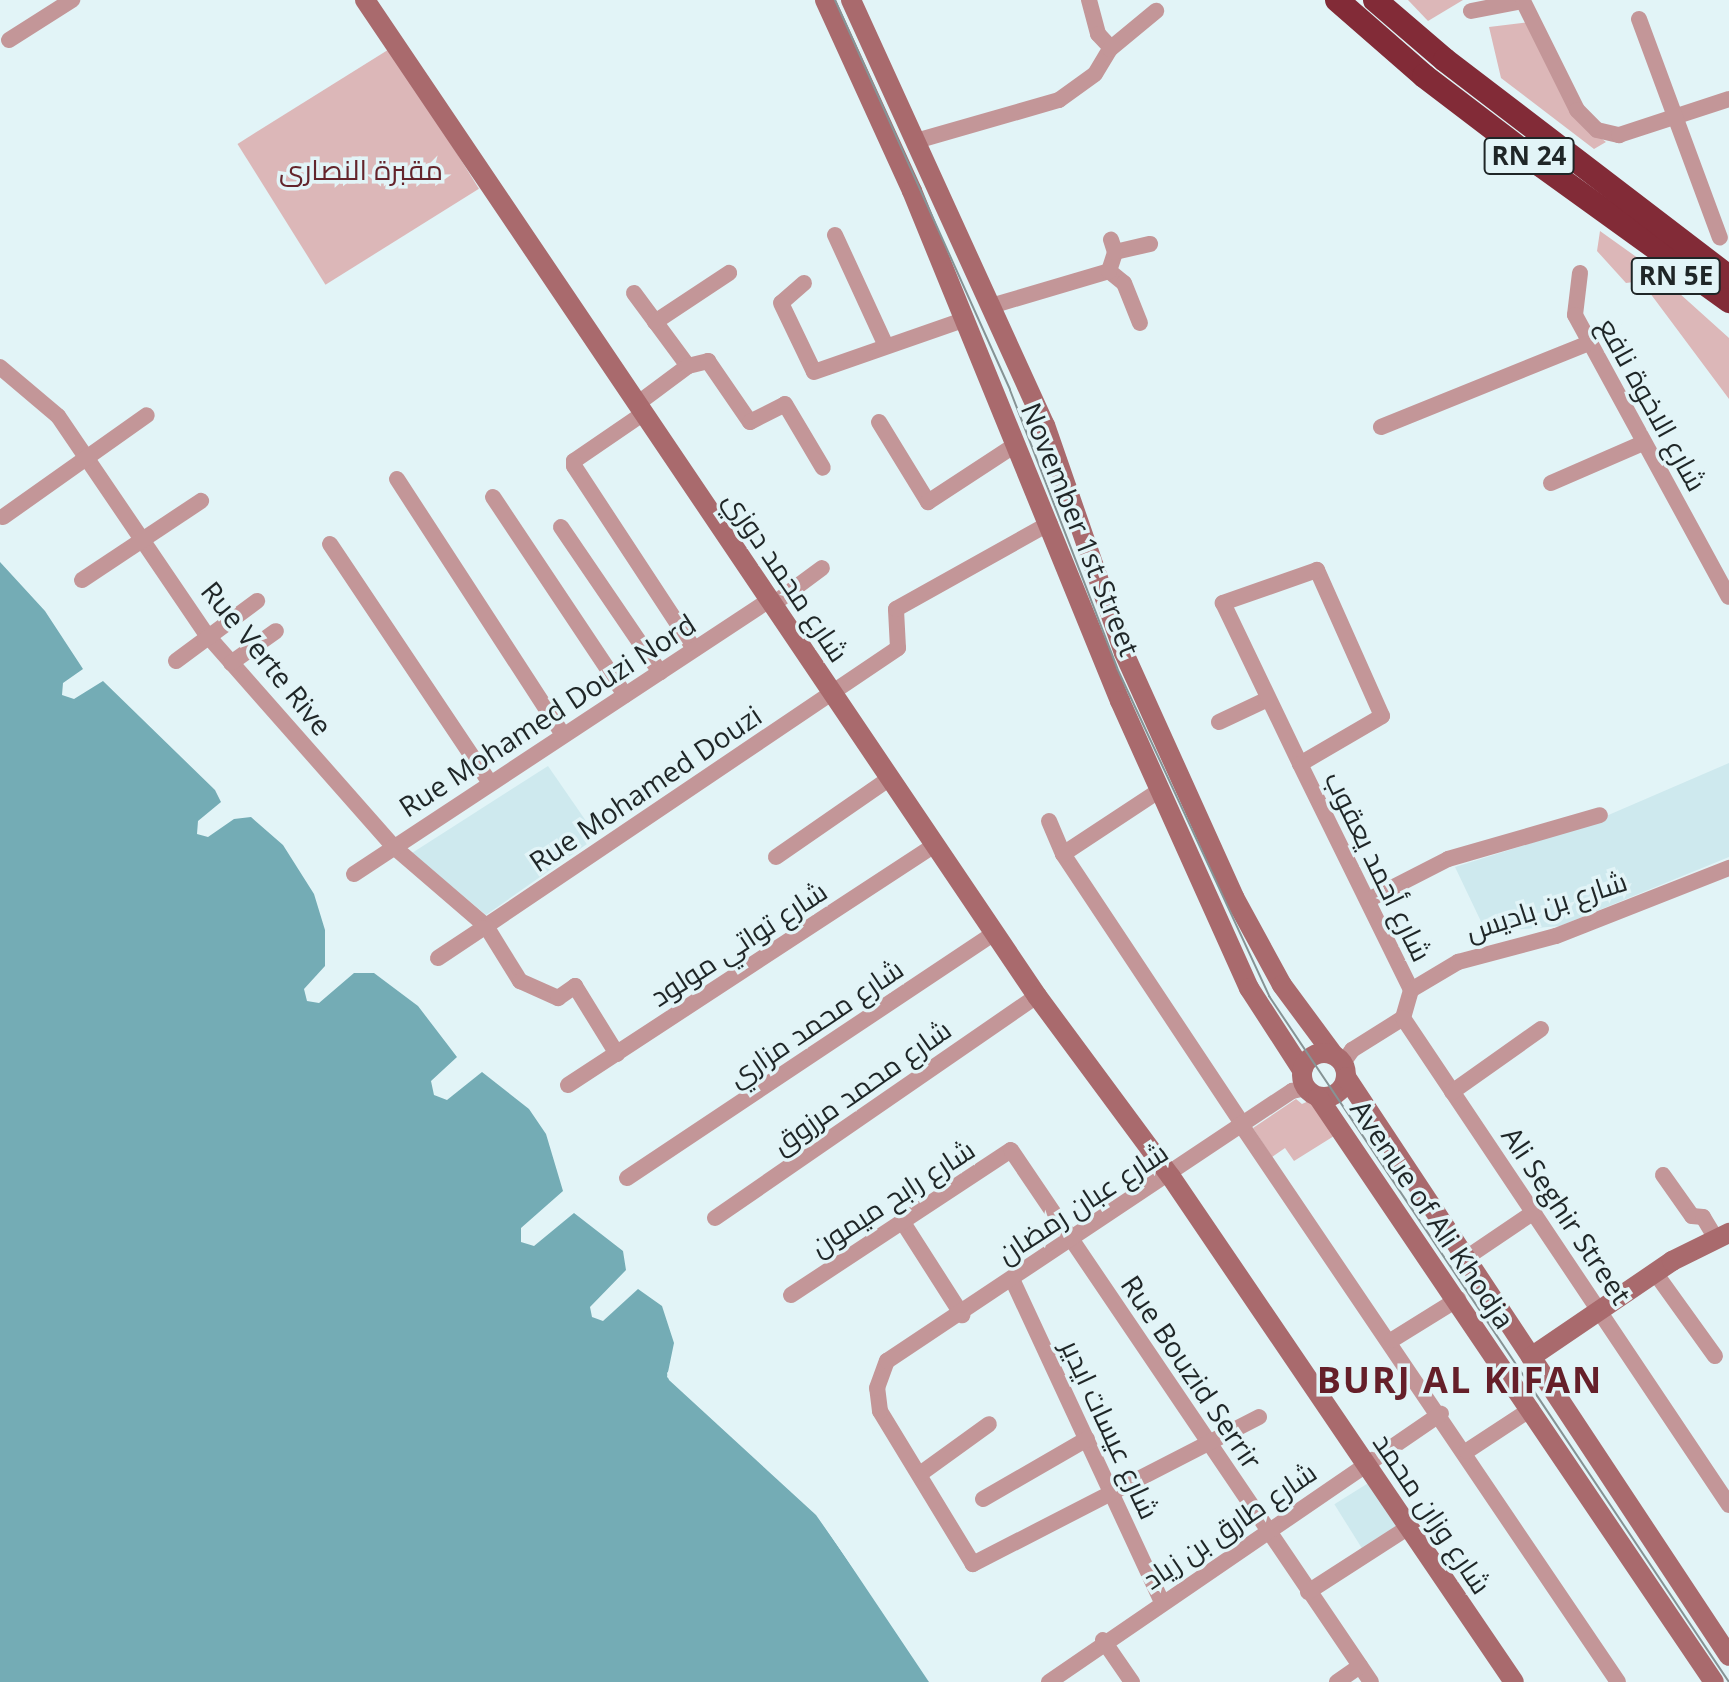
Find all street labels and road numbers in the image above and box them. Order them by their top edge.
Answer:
road number: RN 24 [1483,134,1575,178]
road number: RN 5E [1630,254,1722,298]
street label: شارع الاخوة نافع [1592,312,1714,496]
street label: November 1st Street [1015,398,1147,660]
street label: شارع محمد دوزي [717,484,857,668]
street label: Rue Verte Rive [195,574,339,742]
street label: Rue Mohamed Douzi Nord [393,607,701,823]
street label: Rue Mohamed Douzi [523,698,767,878]
street label: شارع أحمد يعقوب [1318,766,1440,966]
street label: شارع بن باديس [1461,863,1631,947]
street label: شارع تواتي مولود [643,873,833,1013]
street label: شارع محمد مزاري [721,951,909,1093]
street label: شارع محمد مرزوق [765,1012,957,1160]
street label: Avenue of Ali Khodja [1344,1093,1522,1335]
street label: Ali Seghir Street [1495,1120,1639,1310]
street label: شارع رابح ميمون [804,1132,980,1262]
street label: شارع عبان رمضان [990,1134,1174,1270]
street label: Rue Bouzid Serrir [1115,1269,1269,1475]
street label: شارع عيسات ايدير [1055,1334,1167,1524]
street label: شارع وزان محمد [1367,1426,1499,1600]
street label: شارع طارق بن زياد [1136,1454,1322,1596]

